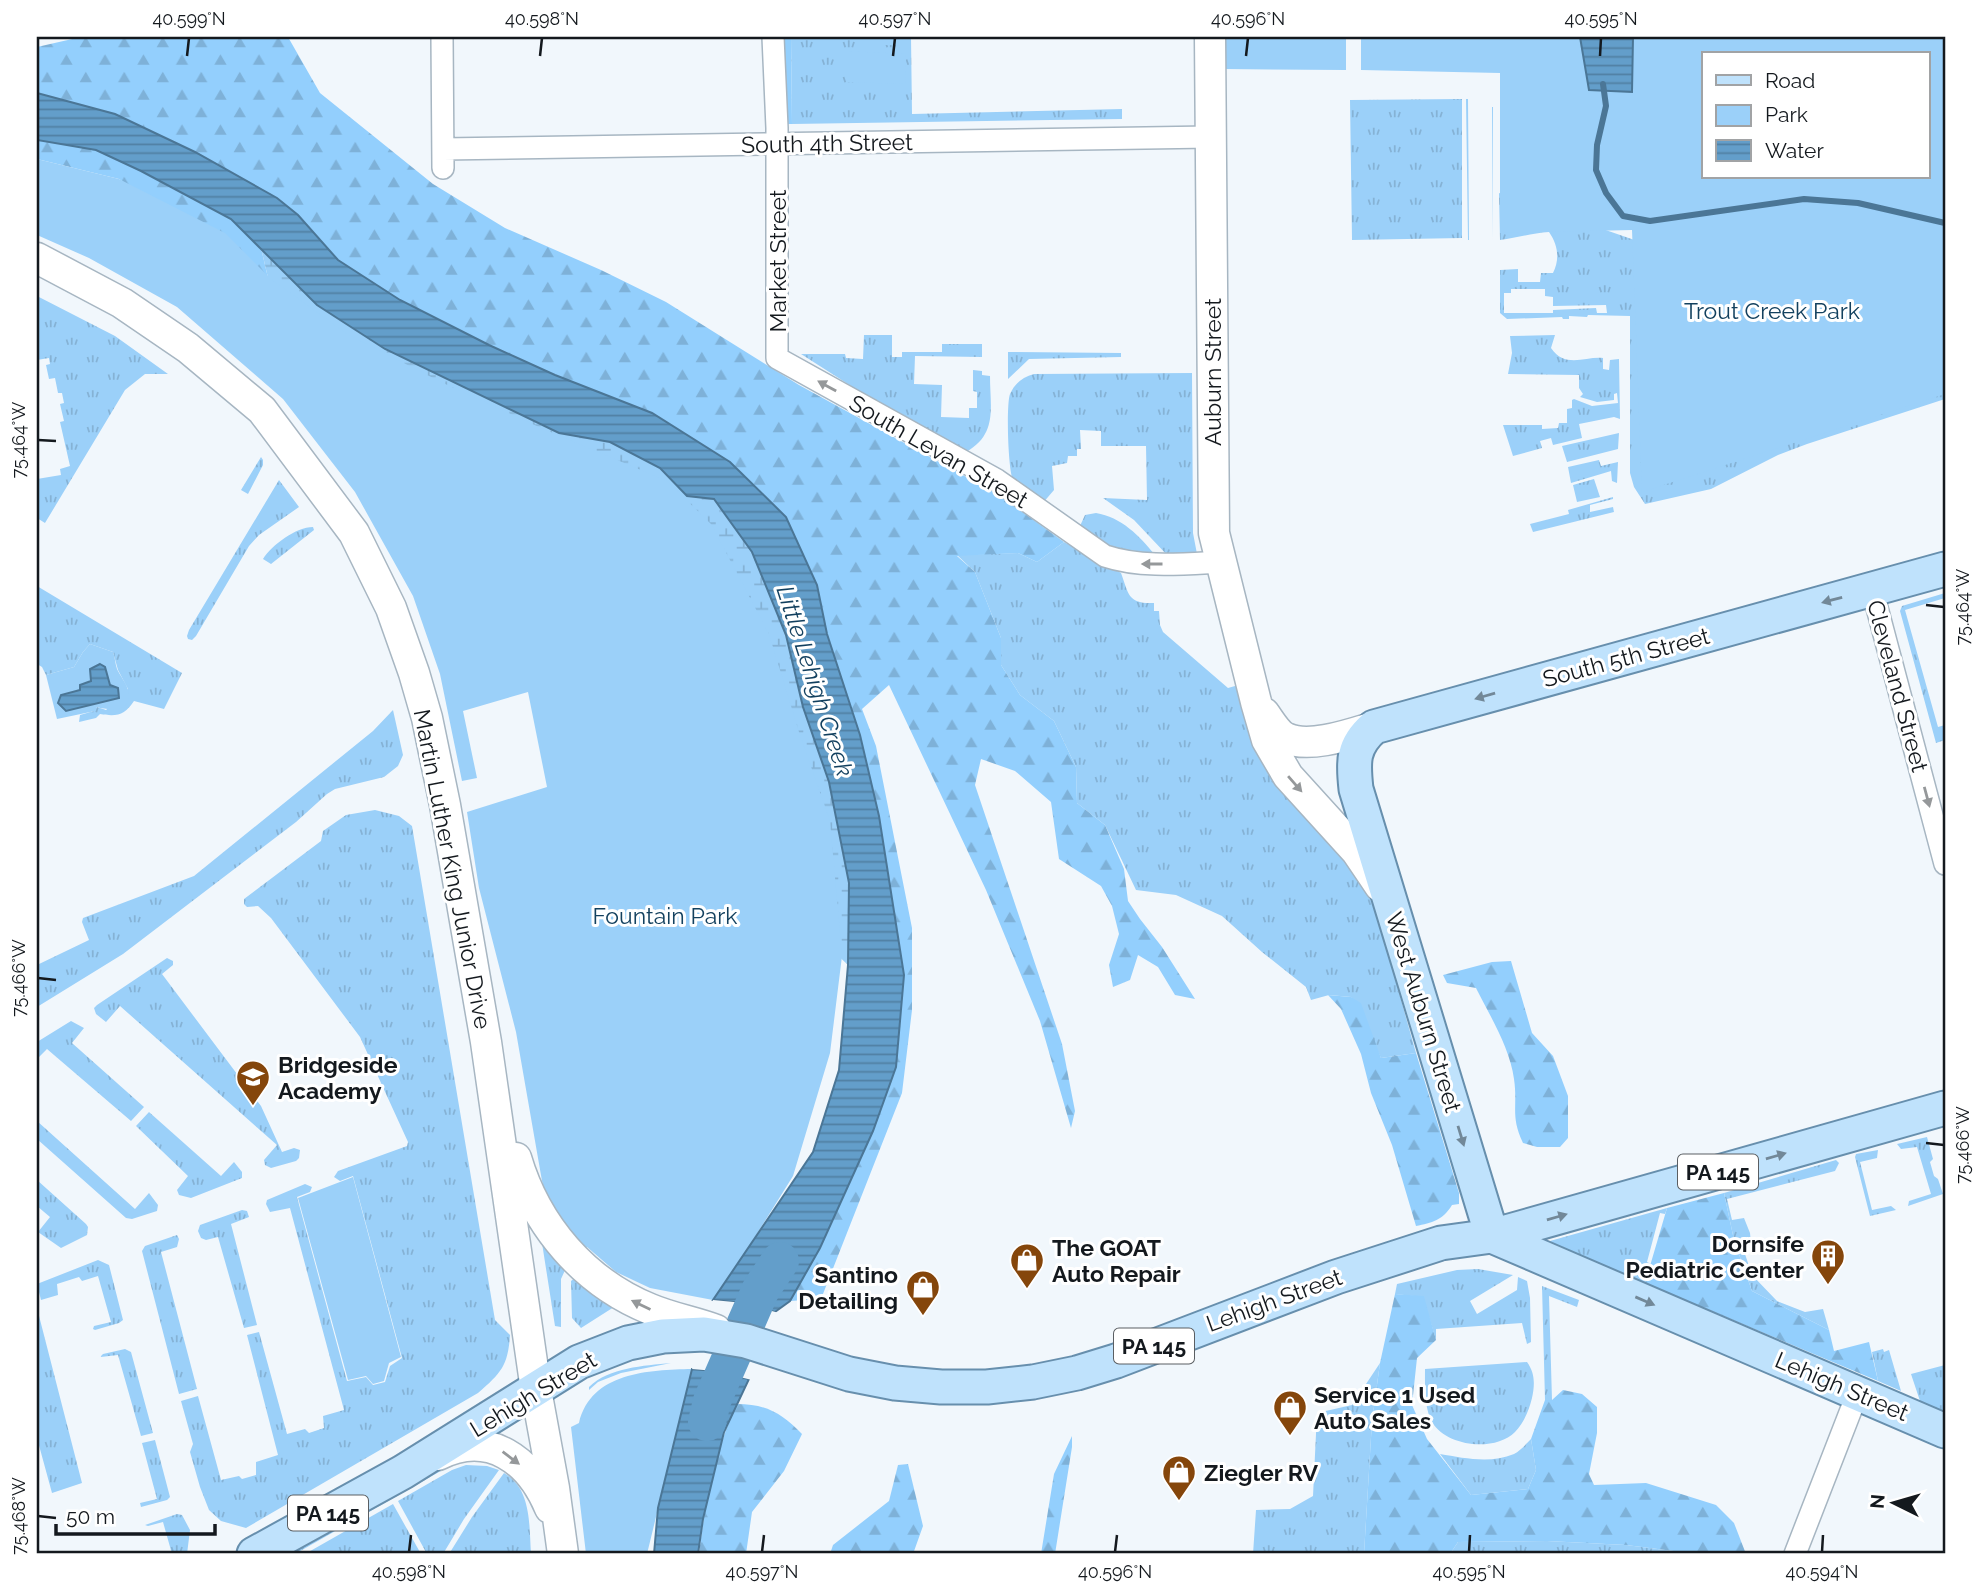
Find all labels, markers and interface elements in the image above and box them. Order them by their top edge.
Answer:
text: 40.599°N [152,8,226,29]
text: 40.598°N [505,8,579,29]
text: 40.597°N [859,8,931,29]
text: 40.596°N [1211,8,1285,29]
text: 40.595°N [1564,8,1638,29]
legend [1702,52,1930,178]
text: Road [1765,68,1815,93]
text: Park [1765,102,1808,127]
street label: South 4th Street [741,128,913,158]
text: Water [1765,138,1824,163]
street label: Market Street [764,189,791,332]
park label: Trout Creek Park [1684,297,1860,324]
street label: Auburn Street [1199,298,1226,446]
one-way arrow [817,380,836,392]
street label: South Levan Street [845,389,1034,513]
text: 75.464°W [8,402,29,478]
one-way arrow [1140,558,1162,570]
text: 75.464°W [1952,569,1973,645]
water label: Little Lehigh Creek [770,582,860,780]
one-way arrow [1821,595,1843,606]
street label: Cleveland Street [1862,597,1934,775]
street label: South 5th Street [1540,622,1713,692]
one-way arrow [1474,691,1496,702]
street label: Martin Luther King Junior Drive [409,707,497,1031]
one-way arrow [1287,776,1302,793]
one-way arrow [1922,786,1933,808]
park label: Fountain Park [593,902,737,929]
street label: West Auburn Street [1381,909,1467,1116]
text: 75.466°W [8,939,29,1017]
place label: Bridgeside Academy [278,1051,398,1104]
school or university icon: Bridgeside Academy [234,1058,272,1107]
text: 75.466°W [1952,1106,1973,1184]
one-way arrow [1457,1125,1467,1146]
one-way arrow [1766,1150,1787,1160]
road number: PA 145 [1678,1154,1758,1190]
one-way arrow [1547,1212,1568,1222]
place label: Dornsife Pediatric Center [1626,1230,1804,1283]
place label: The GOAT Auto Repair [1052,1234,1181,1287]
building icon: Dornsife Pediatric Center [1809,1237,1847,1286]
shop icon: The GOAT Auto Repair [1008,1241,1046,1290]
place label: Santino Detailing [798,1261,898,1314]
street label: Lehigh Street [1203,1263,1346,1337]
shop icon: Santino Detailing [904,1268,942,1317]
one-way arrow [1634,1296,1655,1307]
one-way arrow [631,1299,651,1311]
road number: PA 145 [1114,1328,1194,1364]
street label: Lehigh Street [465,1346,601,1442]
street label: Lehigh Street [1771,1346,1913,1426]
place label: Service 1 Used Auto Sales [1314,1381,1475,1434]
shop icon: Service 1 Used Auto Sales [1271,1388,1309,1437]
one-way arrow [502,1451,520,1465]
shop icon: Ziegler RV [1160,1453,1198,1502]
place label: Ziegler RV [1204,1459,1318,1486]
north arrow [1860,1468,1930,1538]
text: 75.468°W [8,1477,29,1555]
scale bar [56,1493,215,1537]
text: N [1865,1493,1889,1510]
road number: PA 145 [288,1496,368,1530]
text: 50 m [66,1504,115,1529]
text: 40.598°N [372,1561,446,1582]
text: 40.597°N [726,1561,798,1582]
text: 40.596°N [1078,1561,1152,1582]
text: 40.595°N [1432,1561,1506,1582]
text: 40.594°N [1786,1561,1858,1582]

